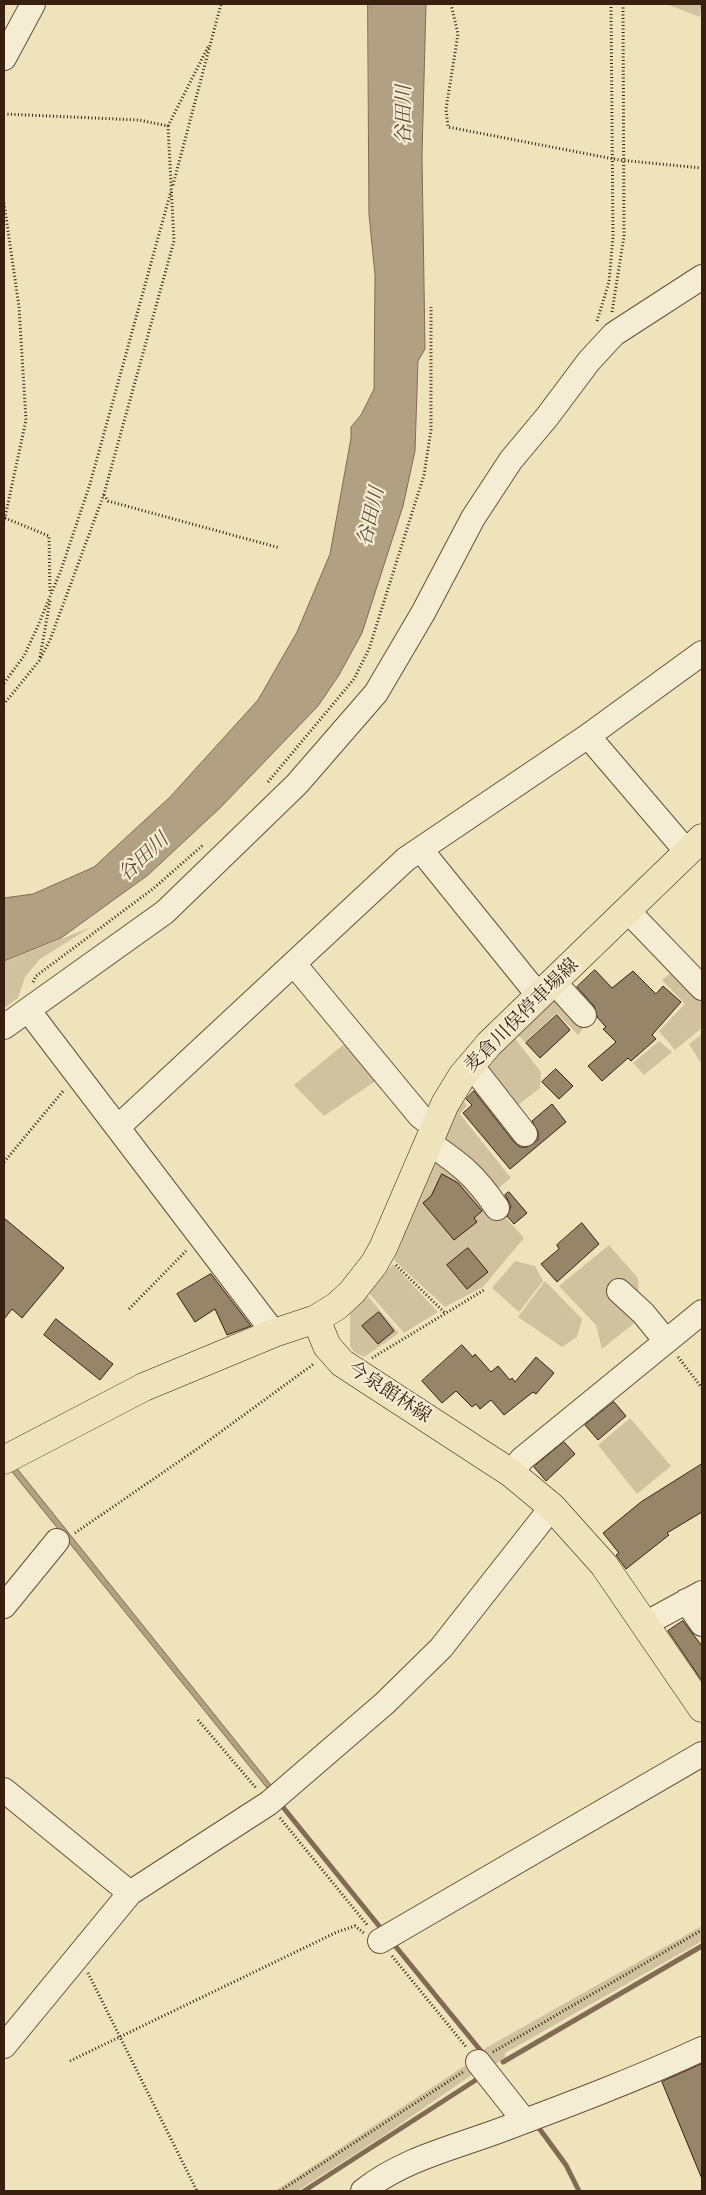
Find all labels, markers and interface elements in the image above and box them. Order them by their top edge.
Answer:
water label: 谷田川 [393,85,417,145]
water label: 谷田川 [354,485,390,549]
water label: 谷田川 [114,829,174,887]
street label: 麦倉川俣停車場線 [460,954,584,1078]
street label: 今泉館林線 [343,1358,435,1428]

